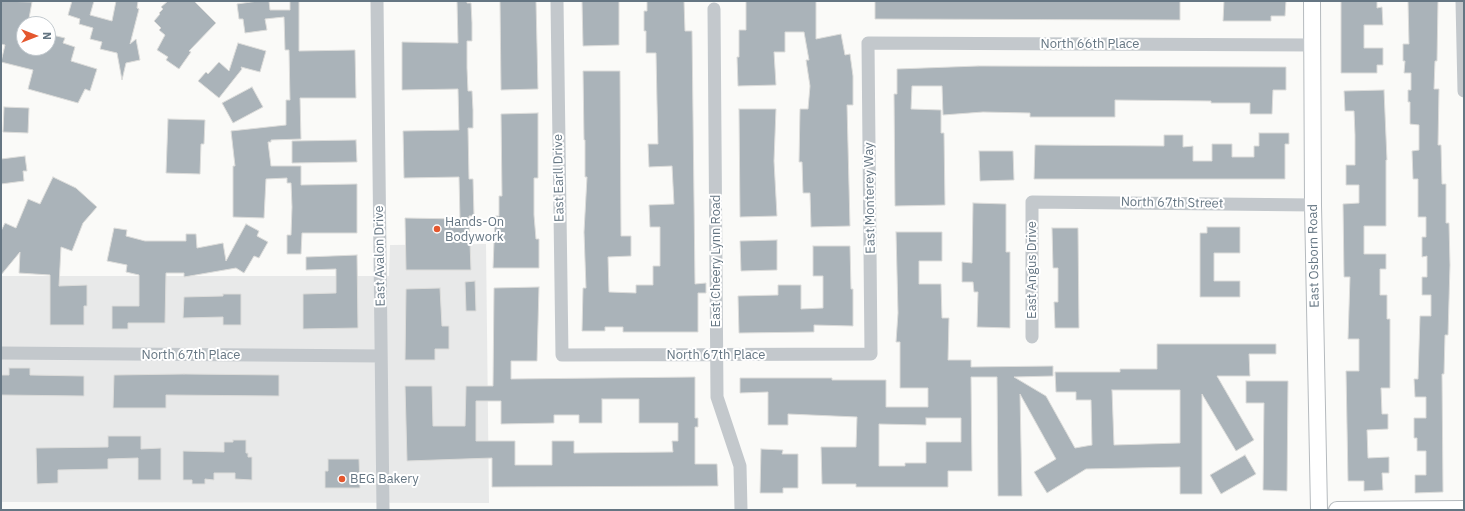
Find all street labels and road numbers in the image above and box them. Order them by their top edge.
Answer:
street label: North 66th Place [1041,36,1139,52]
street label: East Earll Drive [550,134,568,222]
street label: East Monterey Way [861,142,879,254]
street label: North 67th Street [1121,194,1223,212]
street label: East Cheery Lynn Road [708,195,724,327]
street label: East Osborn Road [1305,204,1323,308]
street label: East Avalon Drive [371,205,389,307]
street label: East Angus Drive [1024,221,1040,319]
street label: North 67th Place [142,347,240,363]
street label: North 67th Place [667,347,765,363]

